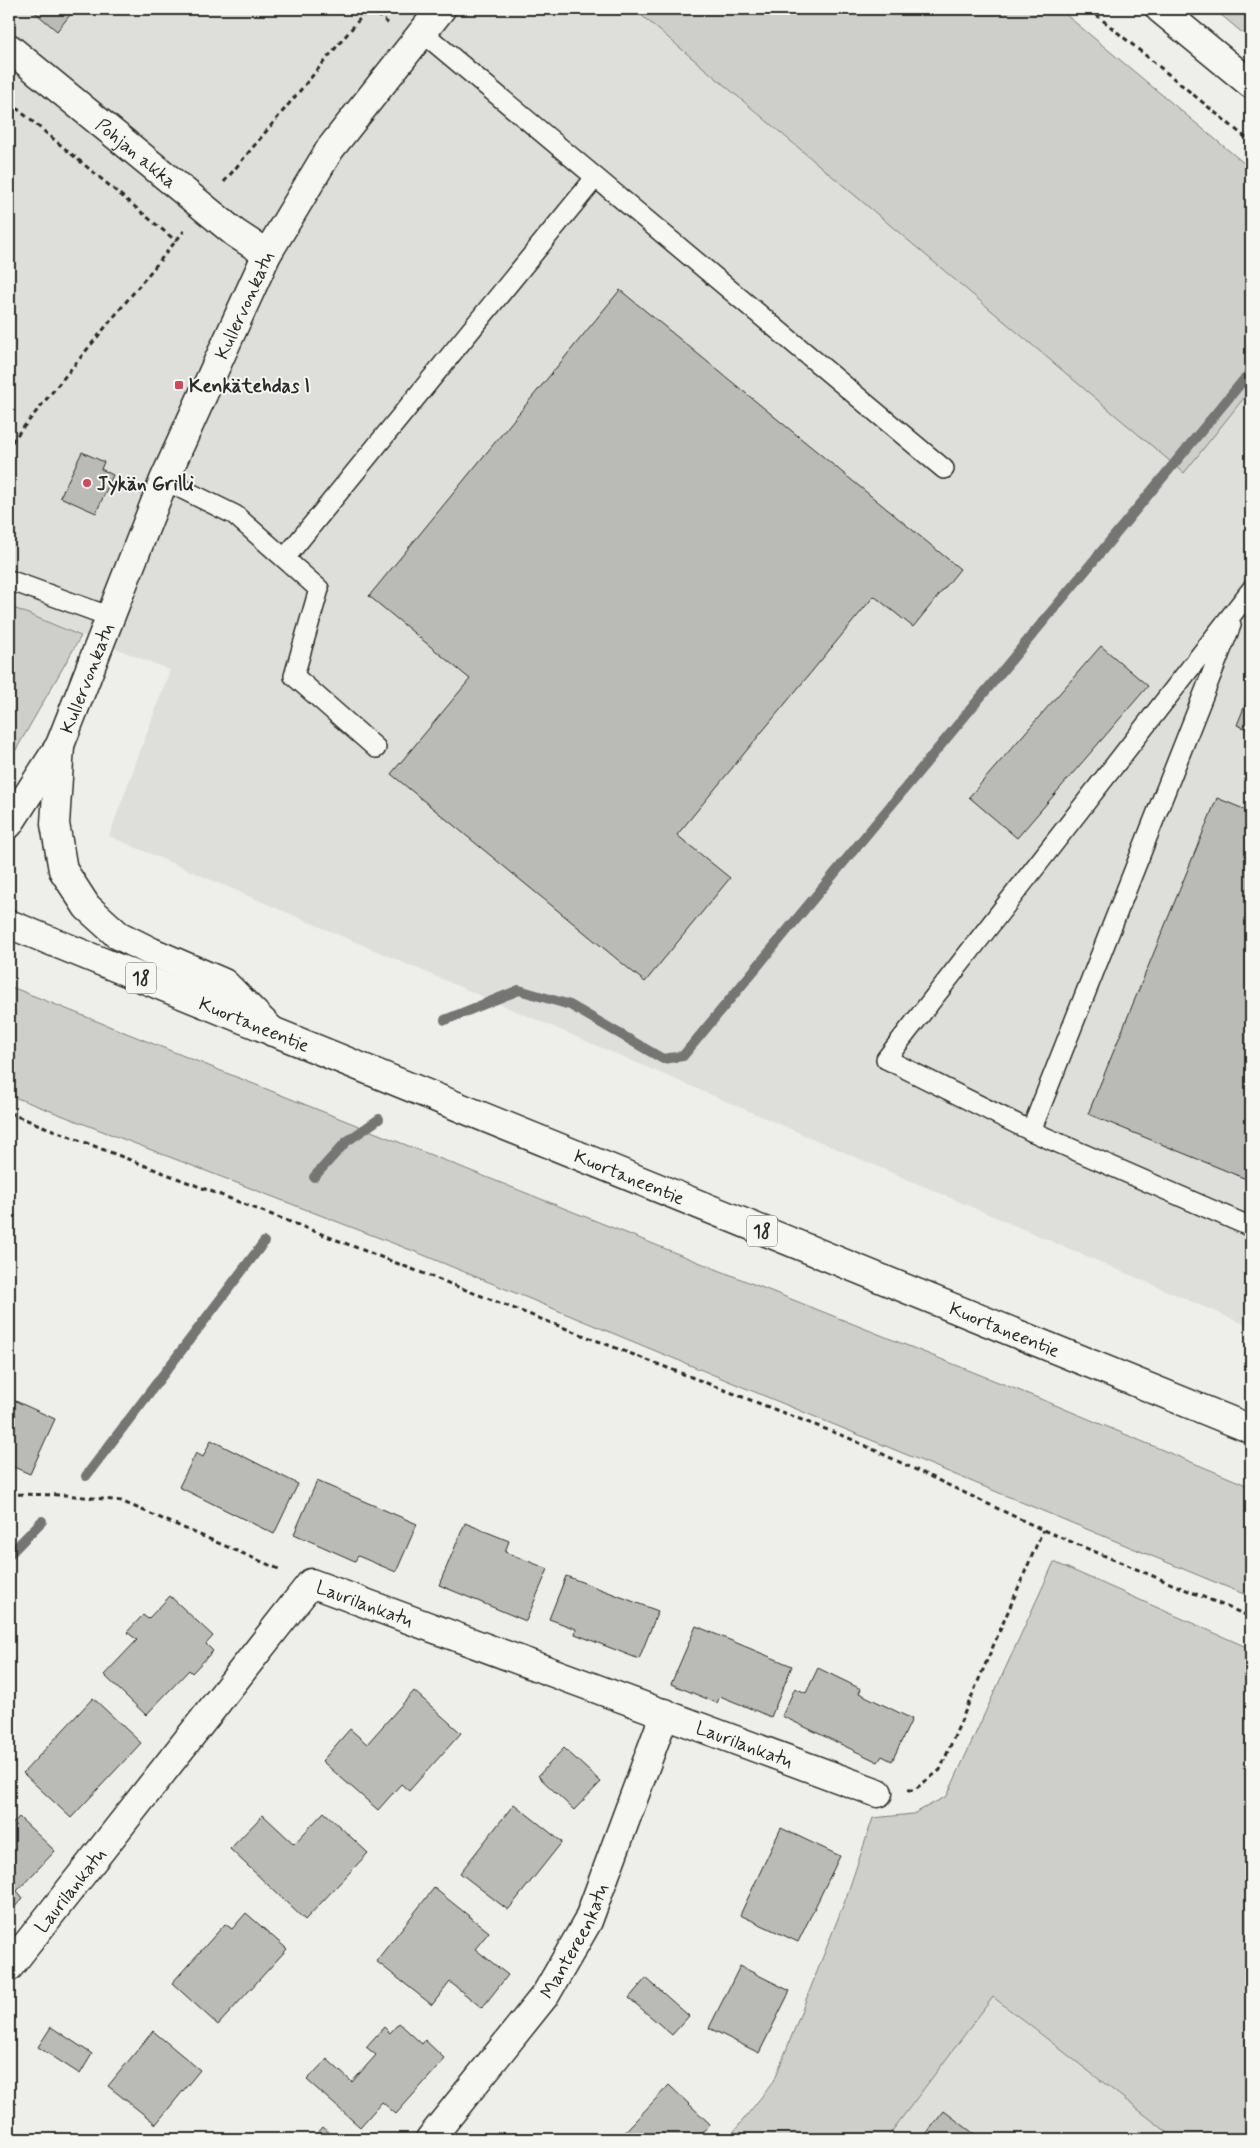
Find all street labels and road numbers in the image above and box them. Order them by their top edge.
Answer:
street label: Pohjan akka [90,113,181,194]
street label: Kullervonkatu [210,248,281,364]
street label: Kullervonkatu [55,620,121,737]
road number: 18 [126,962,156,994]
street label: Kuortaneentie [195,992,313,1059]
street label: Kuortaneentie [570,1144,688,1211]
road number: 18 [747,1216,777,1246]
street label: Kuortaneentie [945,1297,1063,1364]
street label: Laurilankatu [312,1575,416,1634]
street label: Laurilankatu [692,1716,796,1774]
street label: Laurilankatu [30,1843,112,1939]
street label: Mantereenkatu [535,1880,615,2004]

